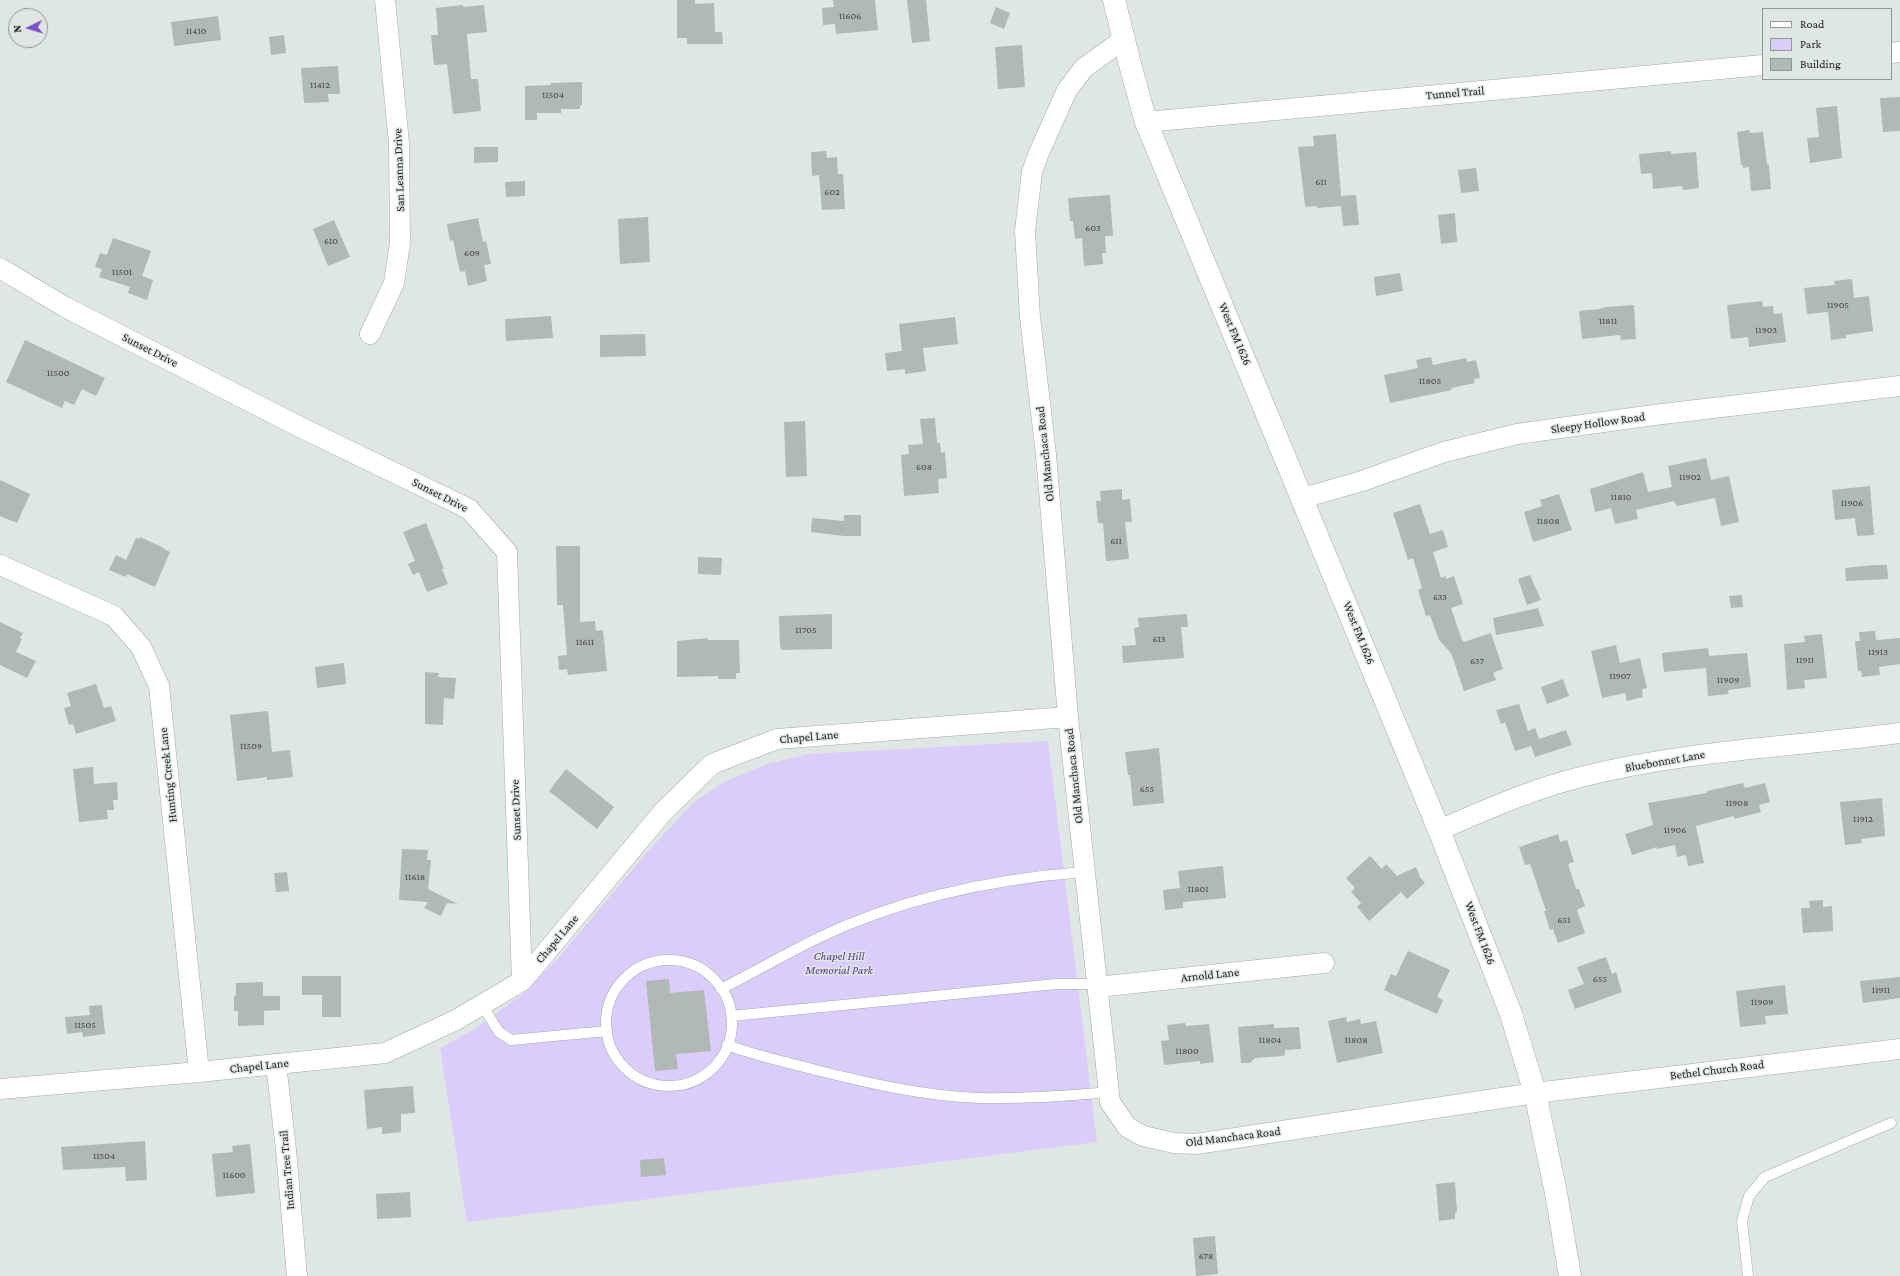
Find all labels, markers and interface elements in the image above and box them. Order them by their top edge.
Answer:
north arrow [8,8,48,48]
legend [1762,8,1892,80]
house number: 11606 [839,10,861,22]
text: Road [1800,17,1824,31]
text: N [11,25,23,33]
house number: 11410 [186,25,206,37]
text: Park [1800,37,1821,51]
text: Building [1800,57,1841,71]
house number: 11412 [310,79,330,91]
street label: Tunnel Trail [1425,83,1485,103]
house number: 11504 [542,89,564,101]
street label: San Leanna Drive [390,128,408,212]
house number: 611 [1315,176,1327,188]
house number: 602 [824,186,840,198]
house number: 603 [1085,222,1101,234]
house number: 610 [324,235,338,247]
house number: 609 [464,247,480,259]
house number: 11501 [112,266,132,278]
house number: 11905 [1827,299,1849,311]
street label: West FM 1626 [1215,301,1255,367]
house number: 11811 [1599,315,1617,327]
house number: 11903 [1755,324,1777,336]
street label: Sunset Drive [120,330,180,370]
house number: 11500 [47,367,69,379]
house number: 11805 [1419,375,1441,387]
street label: Old Manchaca Road [1033,406,1057,502]
street label: Sleepy Hollow Road [1550,409,1646,437]
house number: 608 [916,461,932,473]
house number: 11902 [1679,471,1701,483]
street label: Sunset Drive [410,475,470,515]
house number: 11810 [1611,491,1631,503]
house number: 11906 [1841,497,1863,509]
house number: 11808 [1536,515,1560,527]
house number: 611 [1110,535,1122,547]
house number: 633 [1433,591,1447,603]
street label: West FM 1626 [1340,599,1378,667]
house number: 11705 [795,624,817,636]
house number: 613 [1152,633,1166,645]
house number: 11611 [576,636,594,648]
house number: 11913 [1868,646,1888,658]
house number: 11911 [1796,654,1814,666]
house number: 637 [1470,655,1484,667]
house number: 11907 [1609,670,1631,682]
house number: 11909 [1717,674,1739,686]
street label: Hunting Creek Lane [156,727,180,823]
street label: Chapel Lane [779,727,839,747]
street label: Old Manchaca Road [1062,728,1086,824]
house number: 11509 [240,740,262,752]
street label: Bluebonnet Lane [1624,747,1706,775]
street label: Sunset Drive [508,779,524,841]
house number: 655 [1140,783,1154,795]
house number: 11908 [1726,797,1748,809]
house number: 11912 [1853,813,1873,825]
house number: 11906 [1664,824,1686,836]
house number: 11618 [405,871,425,883]
house number: 11801 [1188,883,1208,895]
street label: West FM 1626 [1461,899,1499,967]
street label: Chapel Lane [532,912,582,966]
house number: 651 [1558,914,1570,926]
park label: Chapel Hill Memorial Park [805,949,873,977]
street label: Arnold Lane [1180,965,1240,985]
house number: 655 [1593,973,1607,985]
house number: 11911 [1872,984,1890,996]
house number: 11909 [1751,996,1773,1008]
house number: 11505 [74,1019,96,1031]
house number: 11804 [1259,1034,1281,1046]
house number: 11808 [1344,1034,1368,1046]
house number: 11800 [1175,1045,1199,1057]
street label: Chapel Lane [229,1056,289,1076]
street label: Bethel Church Road [1669,1057,1765,1083]
street label: Old Manchaca Road [1185,1124,1281,1150]
street label: Indian Tree Trail [276,1130,298,1210]
house number: 11504 [93,1150,115,1162]
house number: 11600 [222,1169,246,1181]
house number: 678 [1199,1250,1213,1262]

